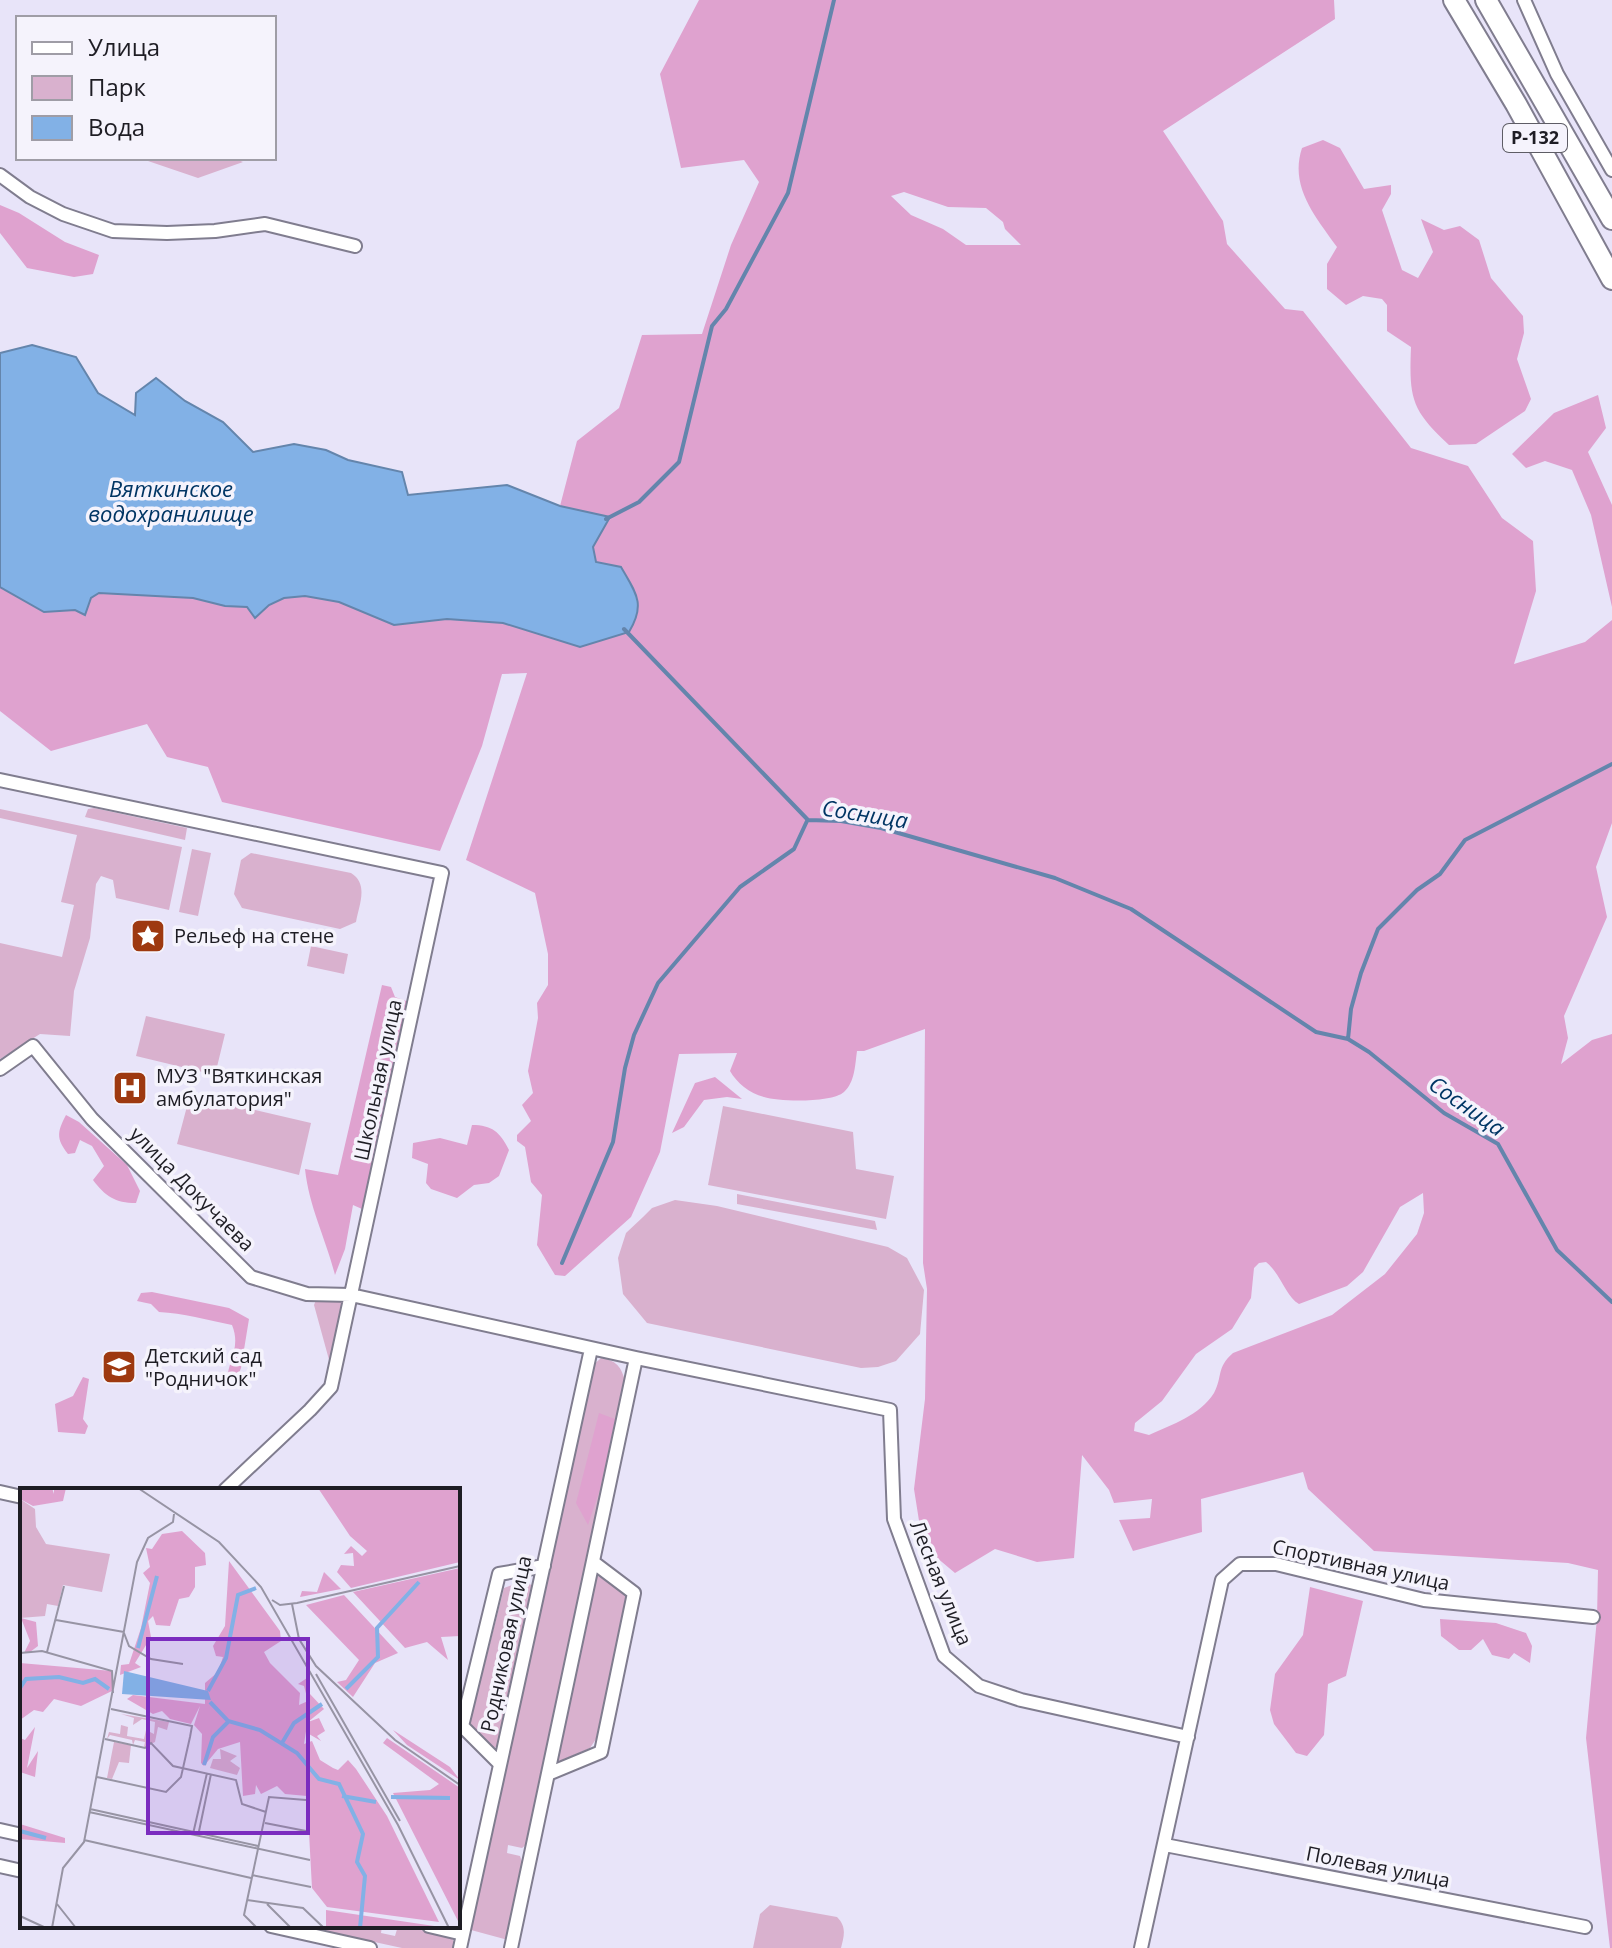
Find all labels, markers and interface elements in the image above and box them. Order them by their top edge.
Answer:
legend [16,16,276,160]
text: Улица [88,30,160,63]
text: Парк [88,70,146,103]
text: Вода [88,110,145,143]
road number: Р-132 [1503,124,1567,152]
water label: Вяткинское водохранилище [88,473,254,528]
water label: Сосница [820,791,910,835]
place icon: Рельеф на стене [129,917,167,955]
place label: Рельеф на стене [174,922,334,949]
street label: Школьная улица [347,997,408,1163]
place label: МУЗ "Вяткинская амбулатория" [156,1062,322,1112]
water label: Сосница [1424,1068,1512,1142]
hospital icon: МУЗ "Вяткинская амбулатория" [111,1069,149,1107]
street label: улица Докучаева [124,1120,261,1257]
place label: Детский сад "Родничок" [145,1342,263,1392]
school or university icon: Детский сад "Родничок" [100,1348,138,1386]
inset map [20,1488,460,1928]
street label: Лесная улица [904,1516,979,1649]
street label: Спортивная улица [1270,1533,1452,1597]
street label: Родниковая улица [474,1553,537,1735]
street label: Полевая улица [1304,1839,1452,1894]

